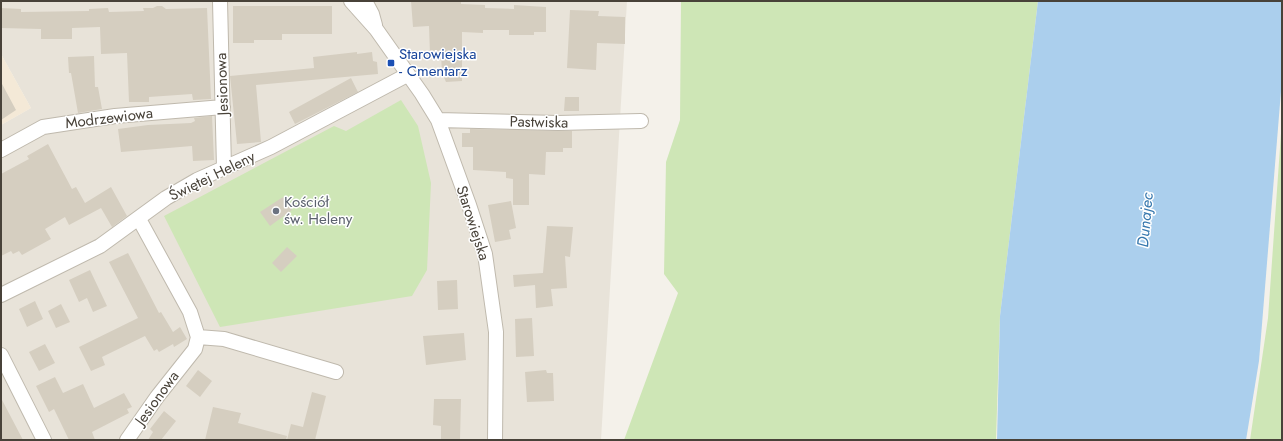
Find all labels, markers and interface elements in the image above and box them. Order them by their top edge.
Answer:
place label: Starowiejska - Cmentarz [399,43,476,82]
street label: Jesionowa [210,52,234,118]
marker: Starowiejska - Cmentarz [386,58,396,68]
street label: Modrzewiowa [64,102,154,134]
street label: Pastwiska [510,110,568,134]
street label: Świętej Heleny [165,145,259,206]
street label: Starowiejska [451,183,495,263]
place label: Kościół św. Heleny [284,191,353,230]
water label: Dunajec [1131,191,1159,248]
marker: Kościół św. Heleny [271,206,281,216]
street label: Jesionowa [128,366,184,431]

